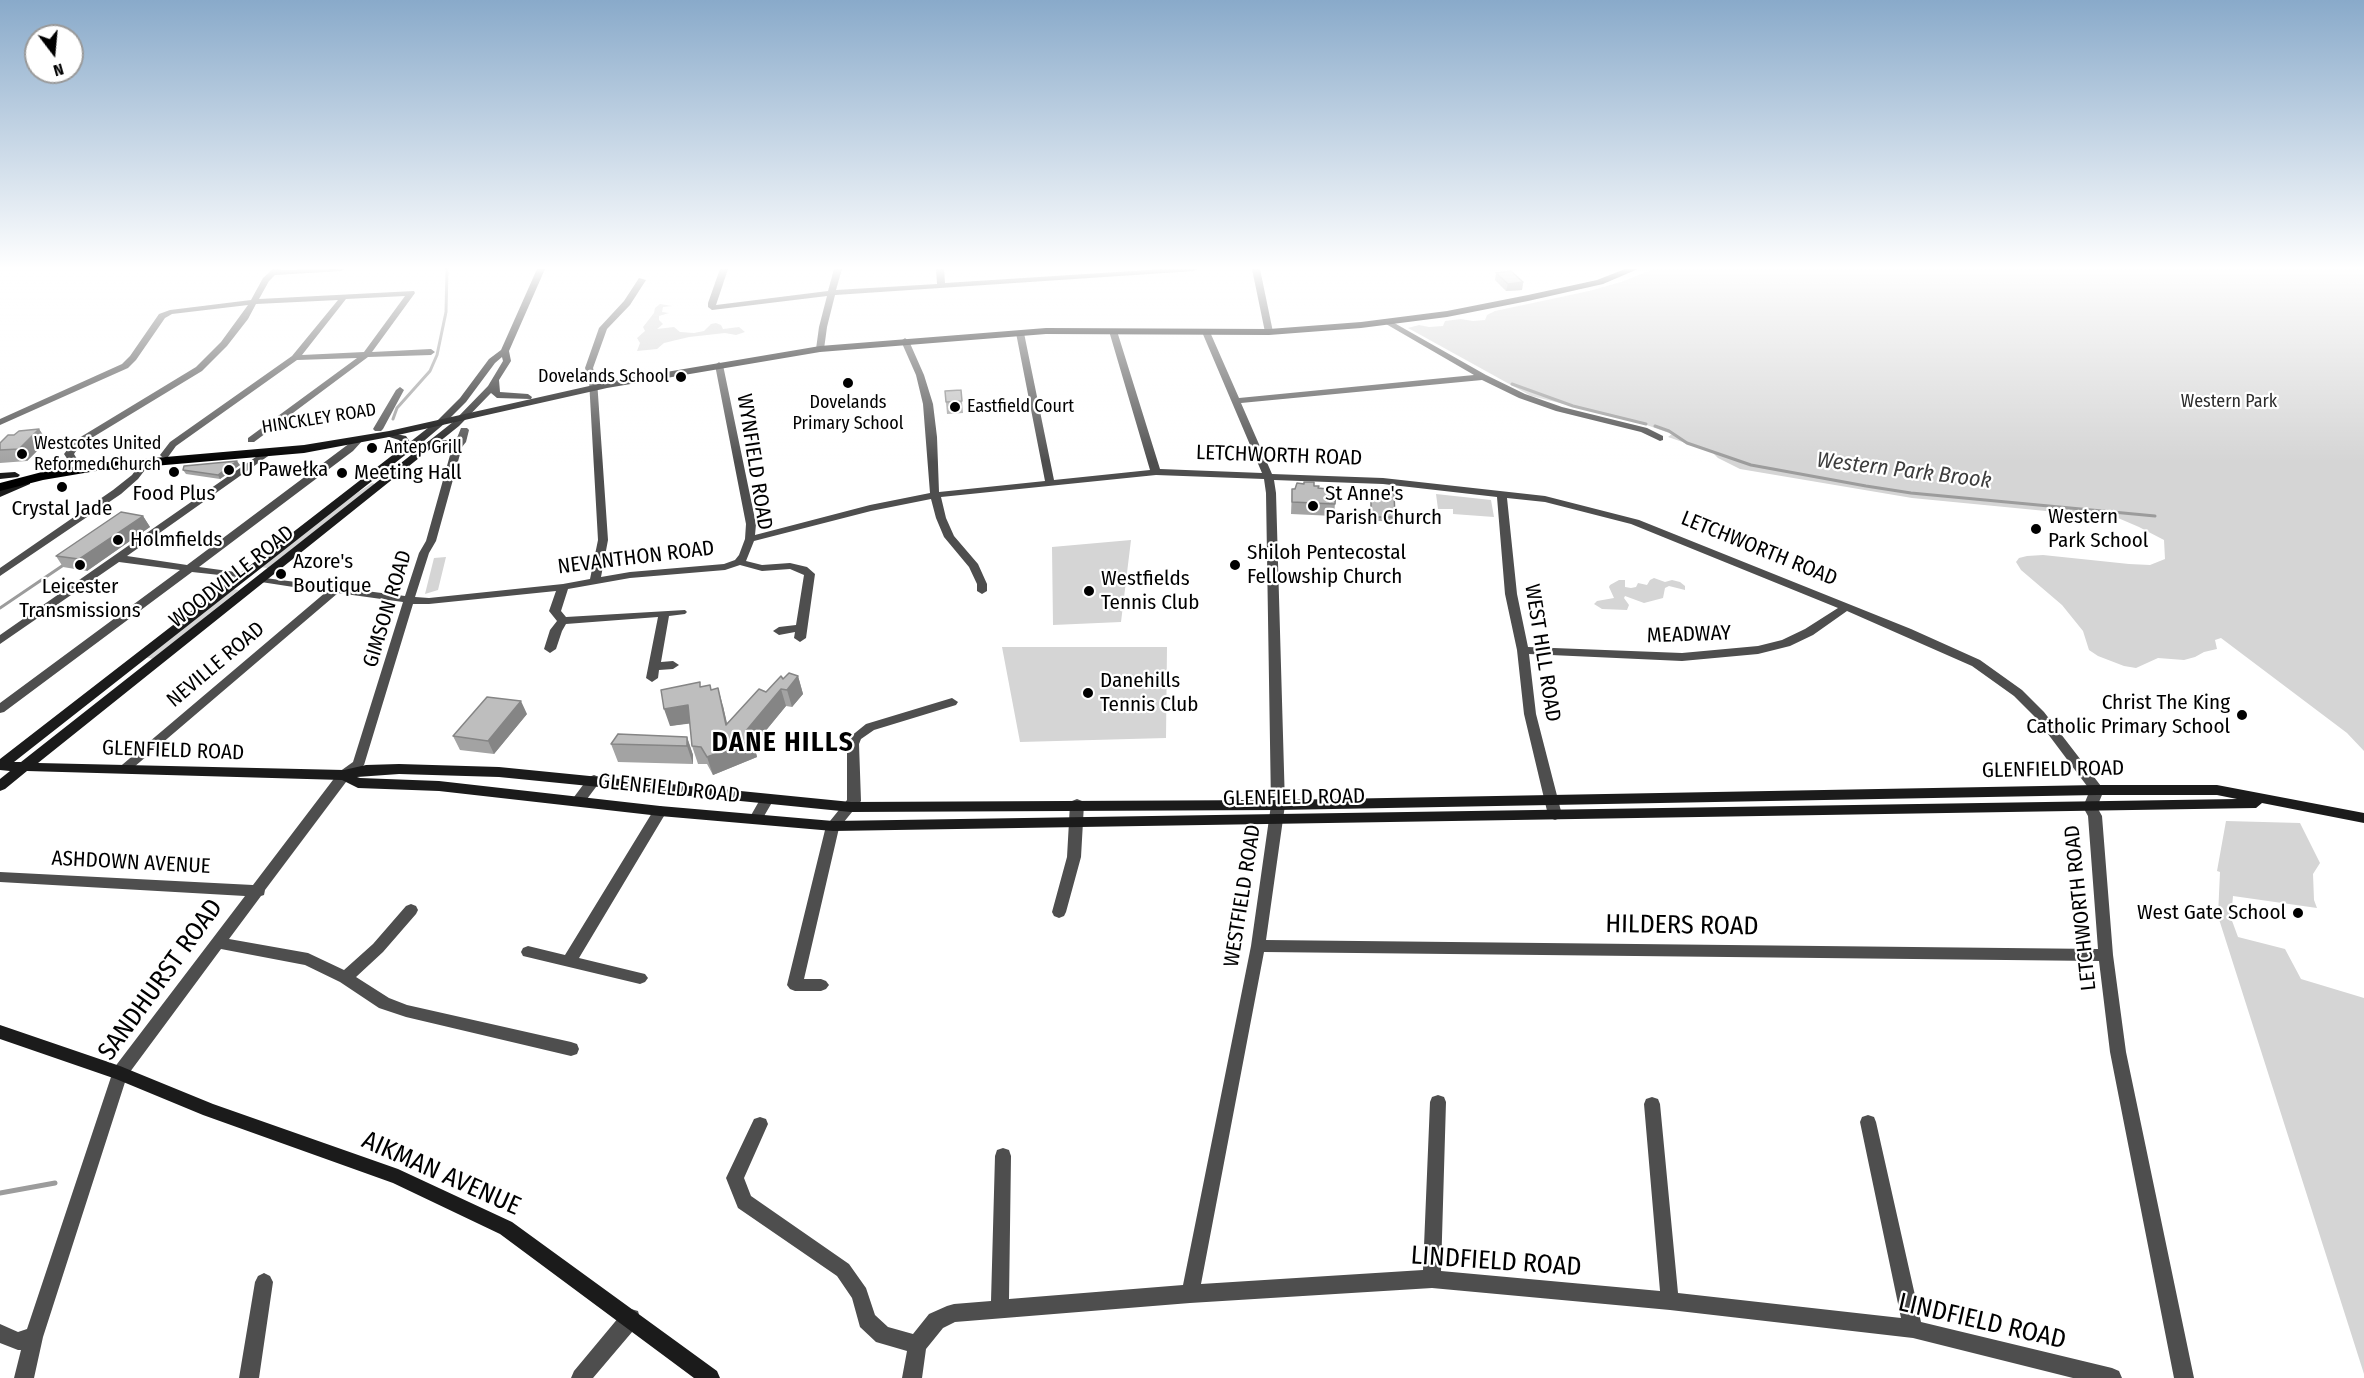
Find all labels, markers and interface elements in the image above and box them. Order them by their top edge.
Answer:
north arrow [24,24,84,84]
text: N [51,59,66,80]
place label: Dovelands School [538,366,669,388]
marker: Dovelands School [674,370,688,384]
marker: Dovelands Primary School [841,376,855,390]
park label: Western Park [2181,391,2277,413]
street label: WYNFIELD ROAD [731,392,777,532]
place label: Dovelands Primary School [793,392,903,434]
place label: Eastfield Court [967,396,1074,418]
street label: HINCKLEY ROAD [260,399,378,439]
marker: Eastfield Court [948,400,962,414]
place label: Westcotes United Reformed Church [34,433,162,476]
place label: Antep Grill [384,437,462,459]
marker: Antep Grill [365,441,379,455]
street label: LETCHWORTH ROAD [1195,441,1363,471]
marker: Westcotes United Reformed Church [15,447,29,461]
water label: Western Park Brook [1815,447,1993,495]
place label: U Pawełka [241,457,328,483]
place label: Meeting Hall [354,460,462,486]
marker: U Pawełka [222,463,236,477]
marker: Food Plus [167,465,181,479]
marker: Meeting Hall [335,466,349,480]
marker: Crystal Jade [55,480,69,494]
place label: Food Plus [132,481,216,507]
place label: St Anne's Parish Church [1325,481,1442,531]
place label: Crystal Jade [12,496,112,522]
marker: St Anne's Parish Church [1306,499,1320,513]
place label: Western Park School [2048,504,2148,554]
street label: LETCHWORTH ROAD [1677,506,1841,592]
street label: WOODVILLE ROAD [165,521,299,633]
marker: Western Park School [2029,522,2043,536]
place label: Holmfields [130,527,222,553]
marker: Holmfields [111,533,125,547]
street label: NEVANTHON ROAD [556,536,716,580]
place label: Shiloh Pentecostal Fellowship Church [1247,540,1406,590]
street label: GIMSON ROAD [358,547,418,671]
place label: Azore's Boutique [293,549,371,599]
marker: Leicester Transmissions [73,558,87,572]
marker: Shiloh Pentecostal Fellowship Church [1228,558,1242,572]
place label: Westfields Tennis Club [1101,566,1199,616]
marker: Azore's Boutique [274,567,288,581]
place label: Leicester Transmissions [19,574,141,624]
street label: WEST HILL ROAD [1519,582,1565,724]
marker: Westfields Tennis Club [1082,584,1096,598]
street label: NEVILLE ROAD [162,617,270,713]
street label: MEADWAY [1646,621,1732,649]
place label: Danehills Tennis Club [1100,668,1198,718]
marker: Danehills Tennis Club [1081,686,1095,700]
place label: Christ The King Catholic Primary School [2026,690,2230,740]
marker: Christ The King Catholic Primary School [2235,708,2249,722]
district label: DANE HILLS [712,727,854,759]
street label: GLENFIELD ROAD [101,736,245,766]
street label: GLENFIELD ROAD [1982,756,2124,784]
street label: GLENFIELD ROAD [597,769,741,809]
street label: GLENFIELD ROAD [1223,784,1365,812]
street label: WESTFIELD ROAD [1219,823,1267,969]
street label: LETCHWORTH ROAD [2060,824,2102,992]
street label: ASHDOWN AVENUE [51,846,211,880]
street label: SANDHURST ROAD [92,893,230,1067]
place label: West Gate School [2137,900,2286,926]
marker: West Gate School [2291,906,2305,920]
street label: HILDERS ROAD [1605,909,1759,943]
street label: AIKMAN AVENUE [357,1125,525,1223]
street label: LINDFIELD ROAD [1410,1240,1582,1284]
street label: LINDFIELD ROAD [1895,1288,2069,1356]

